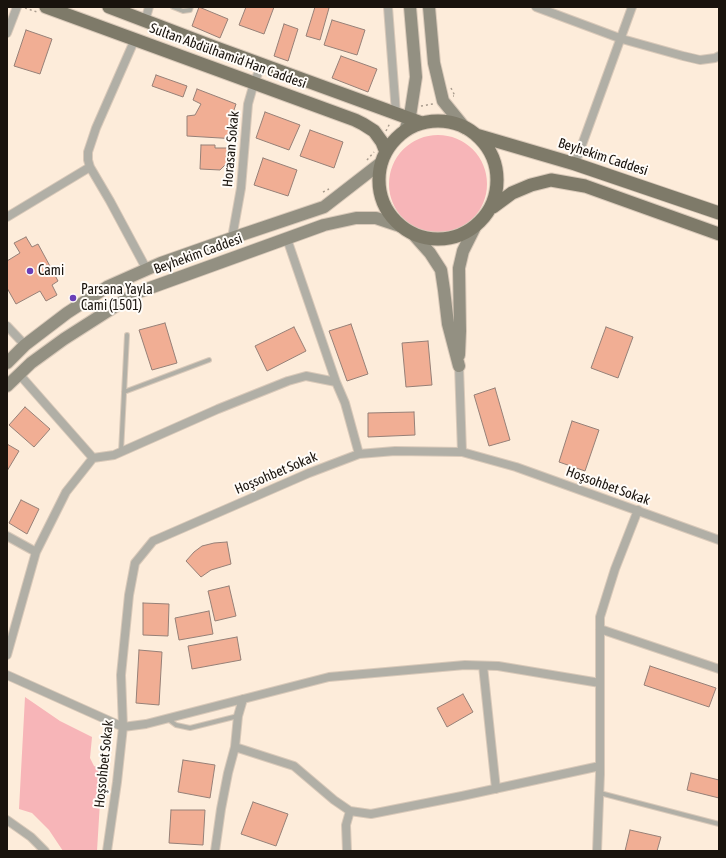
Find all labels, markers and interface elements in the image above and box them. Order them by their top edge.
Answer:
street label: Sultan Abdülhamid Han Caddesi [147,20,309,92]
street label: Horasan Sokak [219,110,243,188]
street label: Beyhekim Caddesi [556,135,650,179]
street label: Beyhekim Caddesi [151,230,245,278]
place label: Cami [38,263,64,279]
marker: Cami [25,266,35,276]
place label: Parsana Yayla Cami (1501) [81,282,153,314]
marker: Parsana Yayla Cami (1501) [68,293,78,303]
street label: Hoşsohbet Sokak [232,448,320,498]
street label: Hoşsohbet Sokak [564,463,652,509]
street label: Hoşsohbet Sokak [91,719,117,809]

